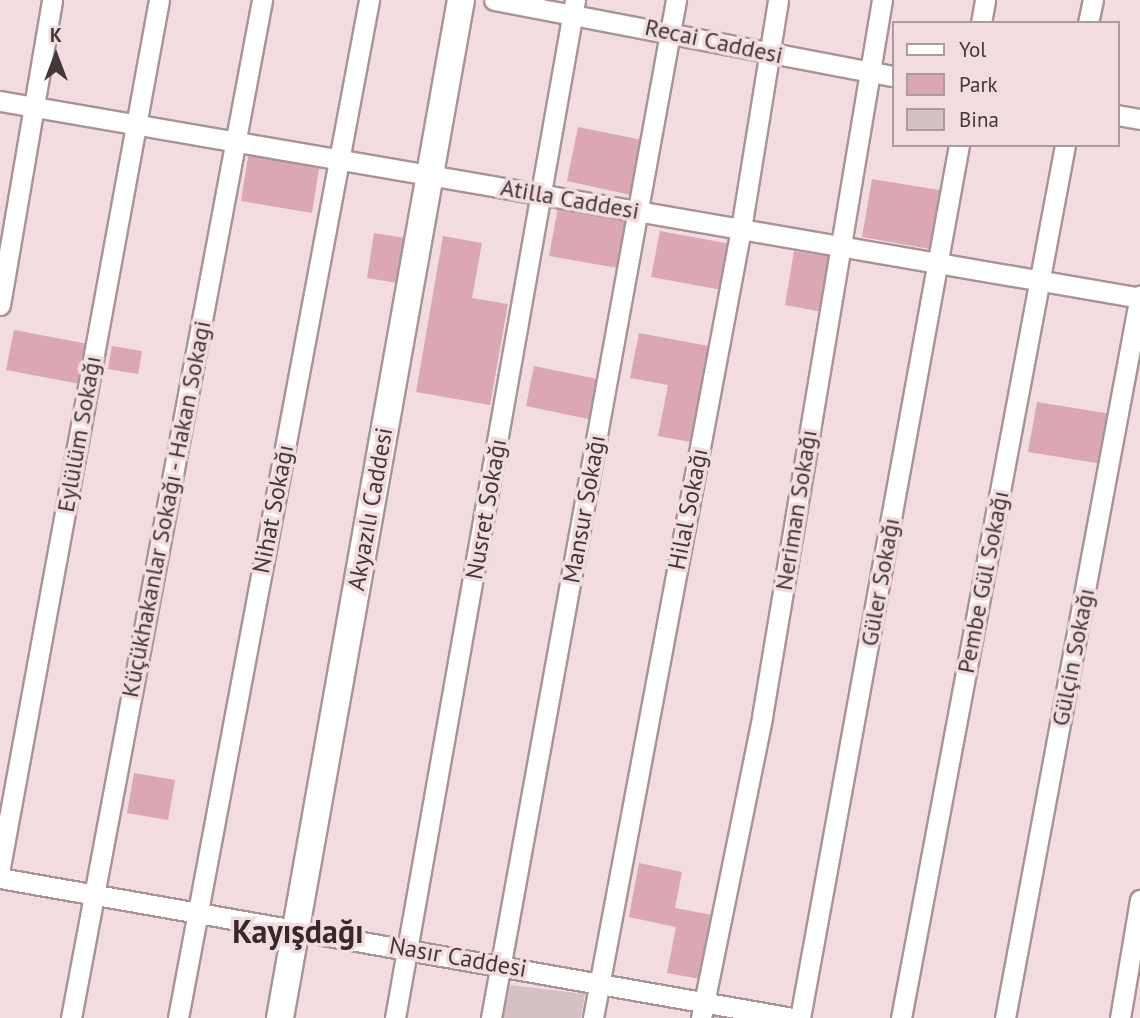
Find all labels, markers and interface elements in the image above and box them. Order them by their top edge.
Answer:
street label: Recai Caddesi [642,12,786,70]
north arrow [21,21,91,91]
legend [892,21,1119,147]
text: K [50,23,62,47]
text: Yol [959,36,986,63]
text: Park [959,71,998,98]
text: Bina [959,106,999,133]
street label: Atilla Caddesi [498,173,642,225]
street label: Küçükhakanlar Sokağı - Hakan Sokagi [115,316,217,702]
street label: Eylülüm Sokağı [51,354,107,514]
street label: Akyazılı Caddesi [341,425,399,593]
street label: Neriman Sokağı [769,428,823,592]
street label: Mansur Sokağı [557,433,611,585]
street label: Nusret Sokağı [459,436,513,582]
street label: Nihat Sokağı [246,442,300,576]
street label: Hilal Sokağı [662,446,714,572]
street label: Pembe Gül Sokağı [951,488,1015,676]
street label: Güler Sokağı [855,516,905,648]
street label: Gülçin Sokağı [1046,586,1100,728]
district label: Kayışdağı [232,912,364,950]
street label: Nasır Caddesi [387,931,529,983]

